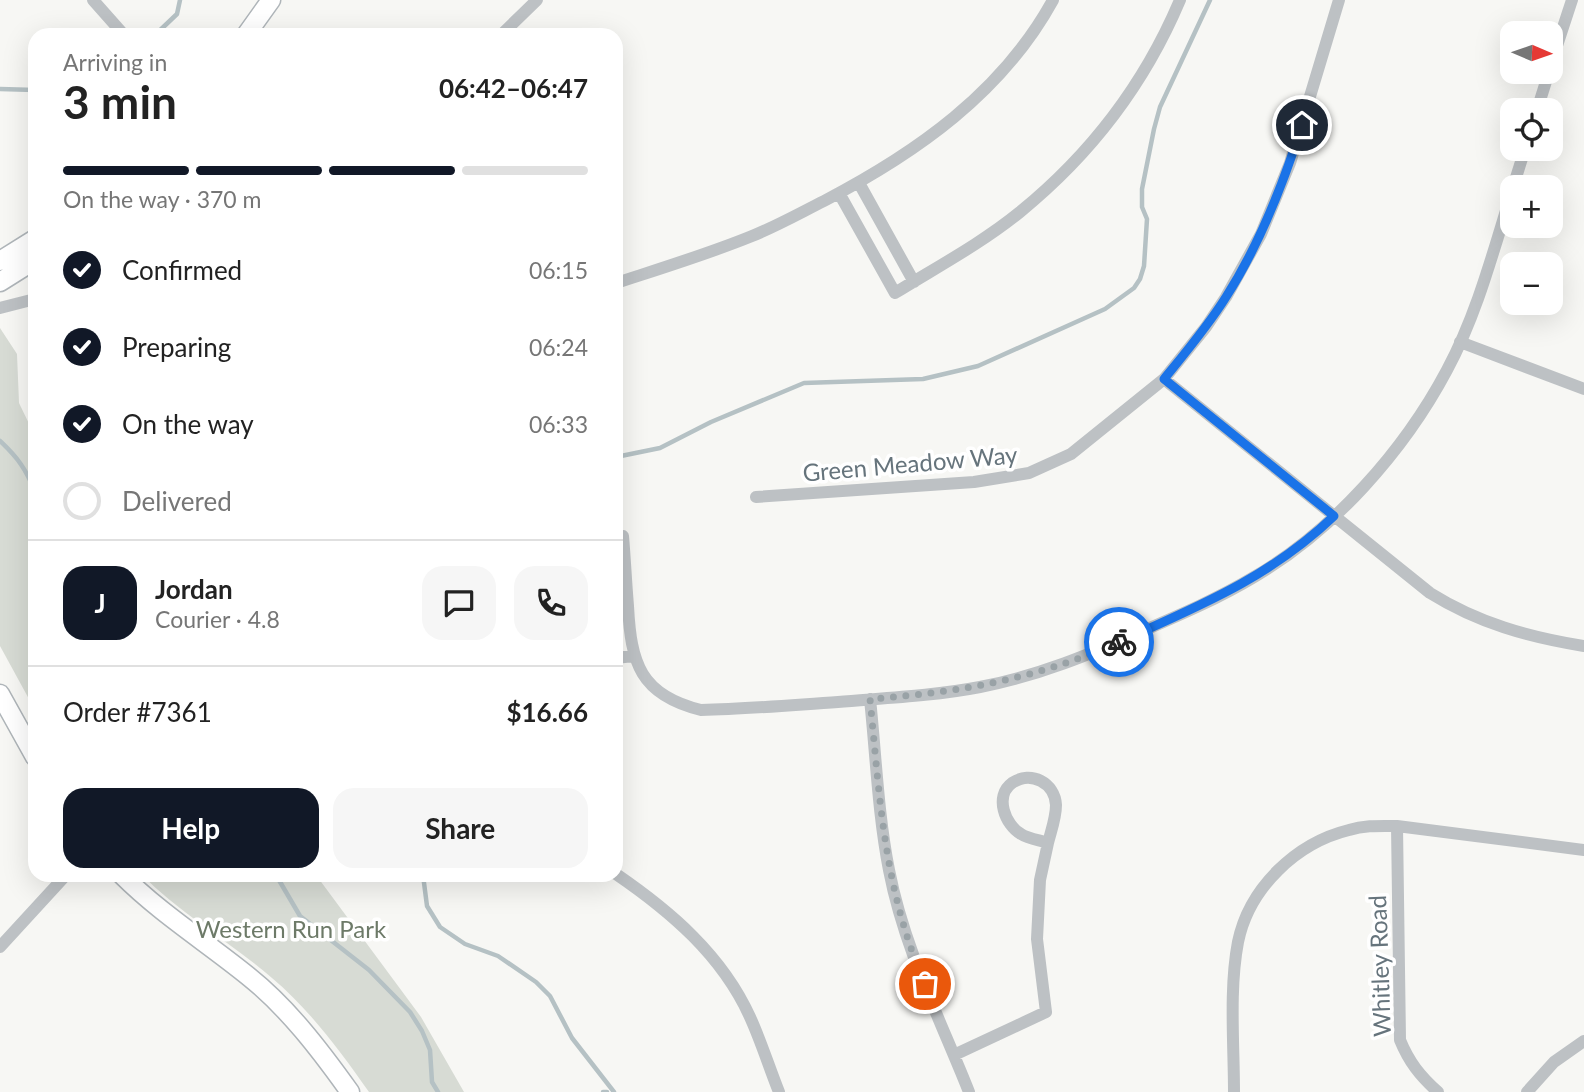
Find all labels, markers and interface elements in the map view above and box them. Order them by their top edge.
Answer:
north arrow [1500,21,1563,84]
map controls [1500,21,1563,315]
text: Arriving in [63,48,167,76]
text: 06:42–06:47 [439,72,588,104]
text: 3 min [63,74,177,129]
pin [1272,95,1332,155]
button: locate [1500,98,1563,161]
icon: home [1283,106,1321,144]
button: + [1500,175,1563,238]
text: On the way · 370 m [63,185,262,213]
icon: check [63,251,101,289]
button: − [1500,252,1563,315]
text: Confirmed [122,254,242,286]
text: 06:15 [529,256,588,284]
icon: check [63,328,101,366]
text: Preparing [122,331,231,363]
text: 06:24 [529,333,588,361]
icon: check [63,405,101,443]
text: On the way [122,408,254,440]
text: 06:33 [529,410,588,438]
street label: Green Meadow Way [801,439,1019,487]
text: Delivered [122,485,232,517]
button: chat [422,566,496,640]
button: phone [514,566,588,640]
text: Jordan [155,573,233,605]
text: J [94,587,106,619]
text: Courier · 4.8 [155,605,280,633]
courier [1084,607,1154,677]
icon: bike [1100,623,1138,661]
text: Order #7361 [63,696,212,728]
text: $16.66 [506,696,588,728]
button: Help [63,788,319,868]
button: Share [333,788,588,868]
street label: Whitley Road [1362,895,1396,1037]
park label: Western Run Park [196,914,387,943]
pin [895,954,955,1014]
icon: bag [906,965,944,1003]

